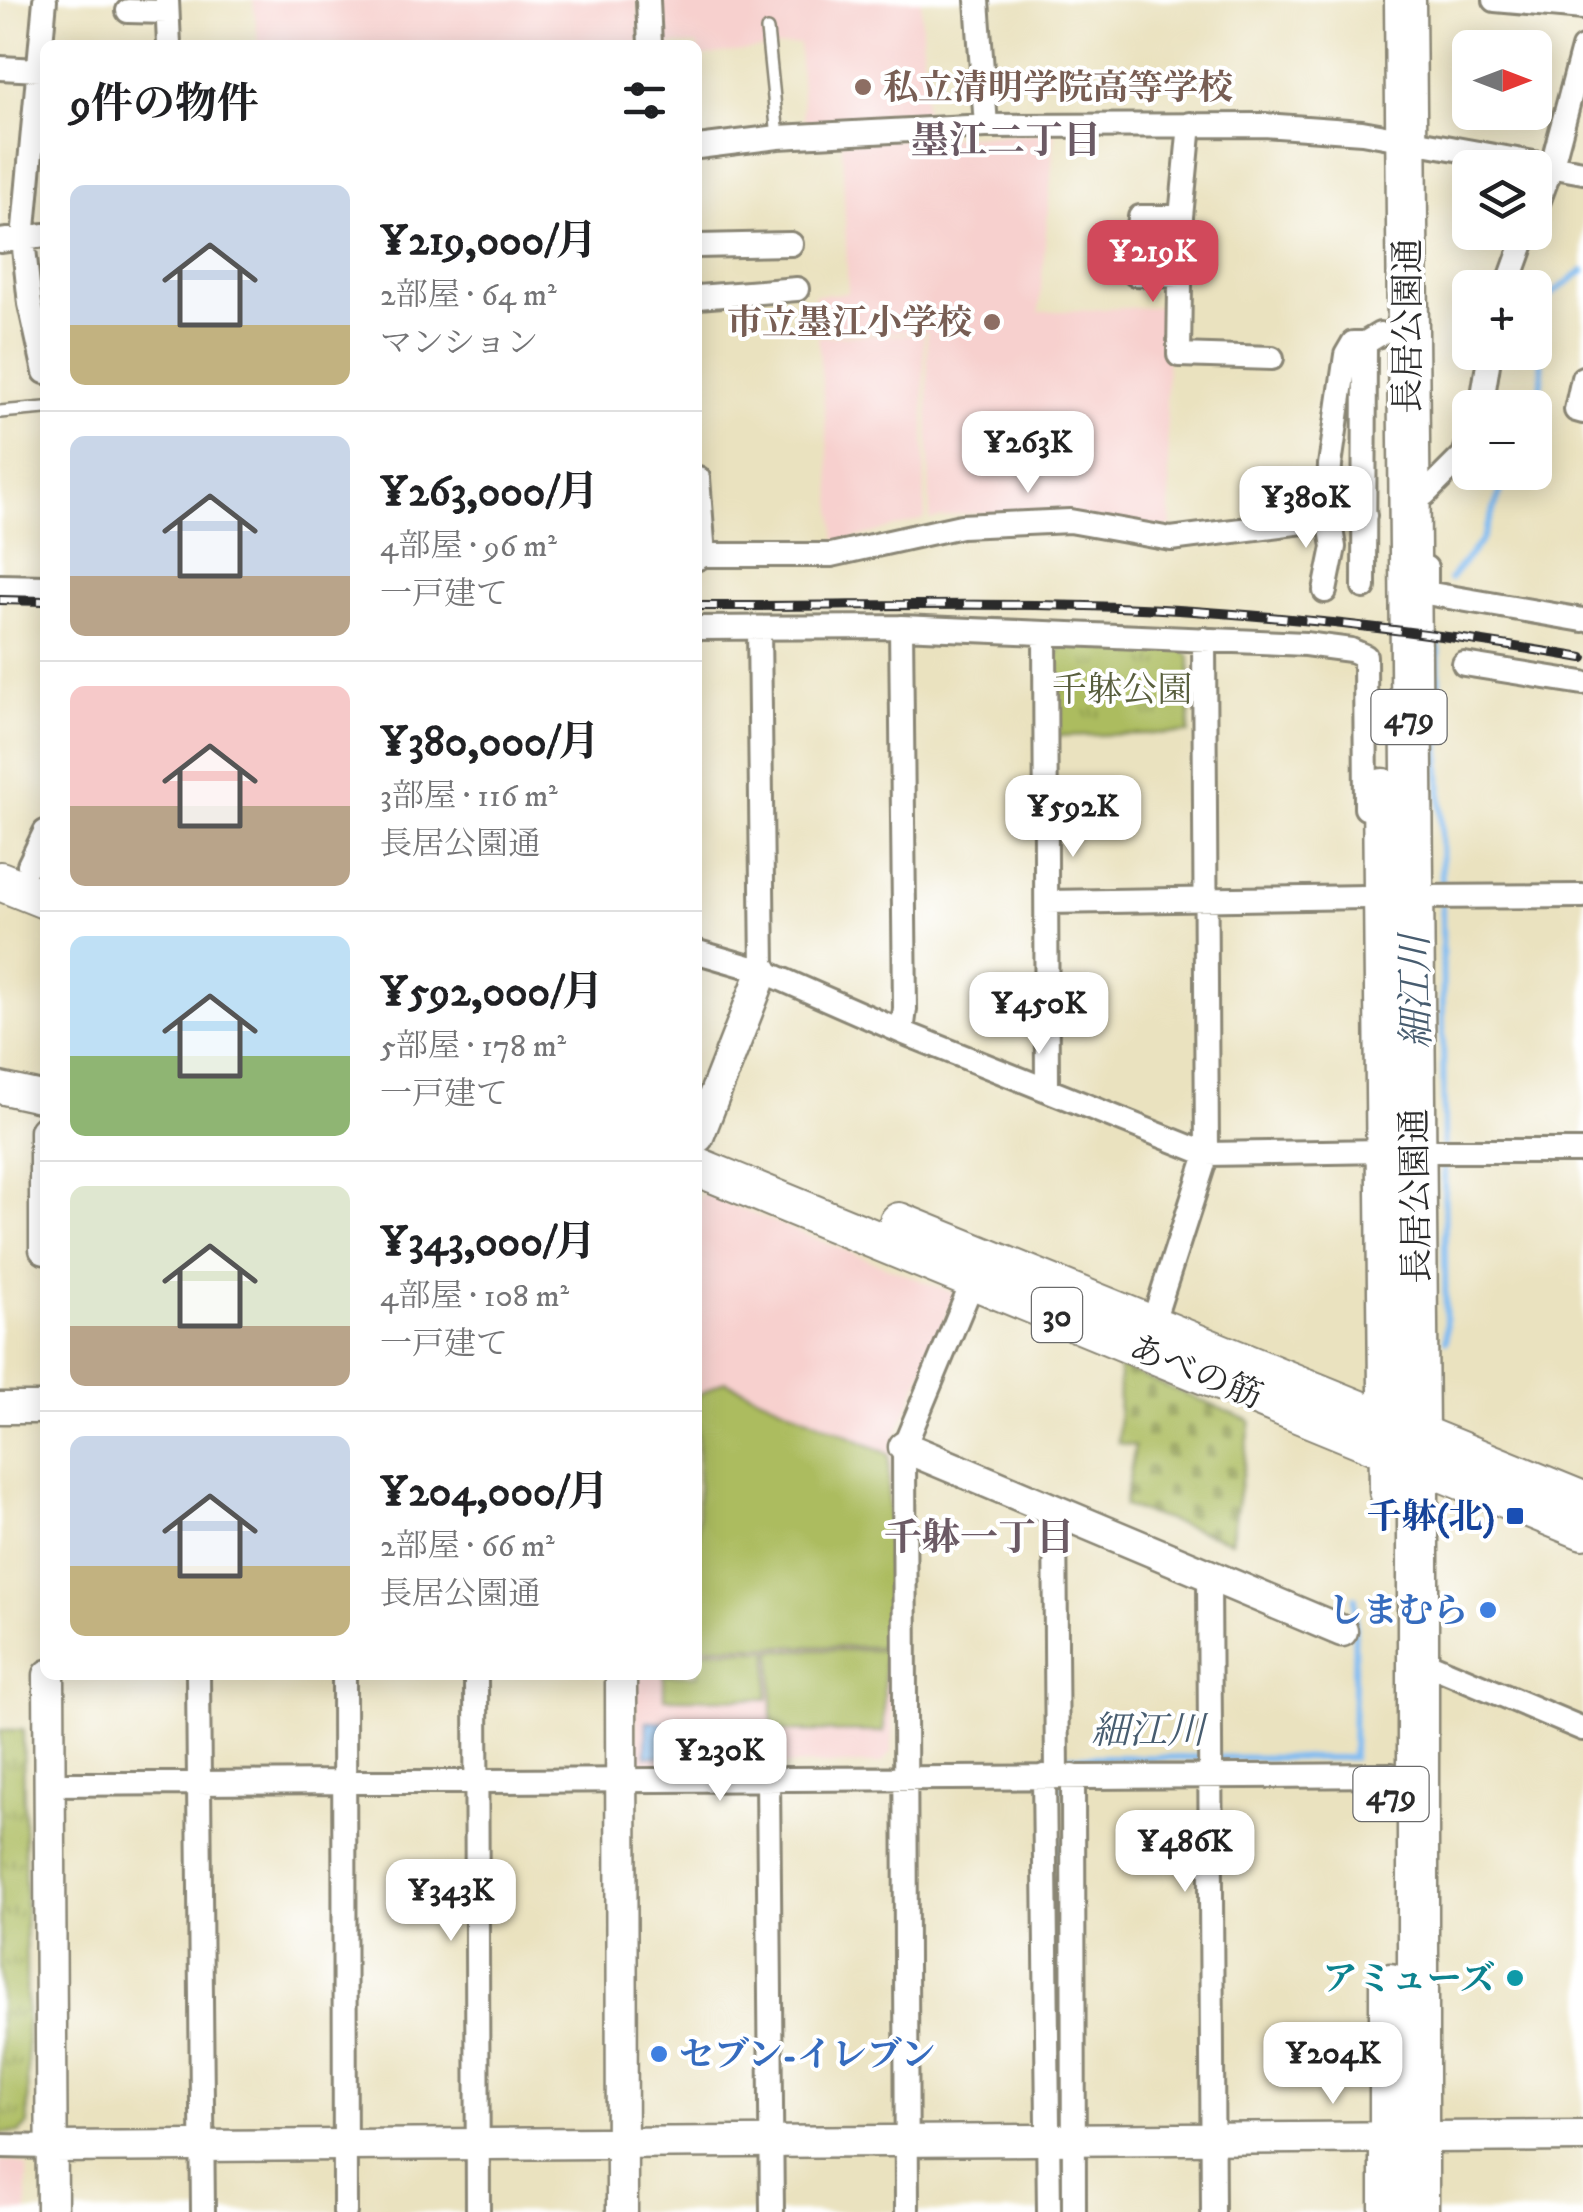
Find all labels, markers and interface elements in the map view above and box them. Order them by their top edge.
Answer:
north arrow [1452,30,1552,130]
map controls [1452,30,1552,490]
place label: 私立清明学院高等学校 [883,67,1233,111]
icon: filters [617,73,672,128]
marker: 私立清明学院高等学校 [852,76,874,98]
text: 9件の物件 [70,79,259,131]
district label: 墨江二丁目 [911,118,1101,166]
button: layers [1452,150,1552,250]
text: ¥219,000/月 [380,216,598,268]
pin: ¥219K [1083,220,1223,305]
icon: home [150,225,270,345]
text: ¥219K [1109,232,1197,272]
street label: 長居公園通 [1387,238,1431,414]
button: + [1452,270,1552,370]
text: 2部屋 · 64 m² [380,276,557,316]
place label: 市立墨江小学校 [727,302,972,346]
marker: 市立墨江小学校 [981,311,1003,333]
text: マンション [380,324,539,364]
button: − [1452,390,1552,490]
pin: ¥263K [958,411,1098,496]
text: ¥263K [984,423,1072,463]
pin: ¥380K [1236,466,1376,551]
text: ¥263,000/月 [380,467,599,519]
icon: home [150,476,270,596]
text: ¥380K [1261,478,1351,518]
text: 4部屋 · 96 m² [380,527,557,567]
text: 一戸建て [380,575,508,615]
park label: 千躰公園 [1052,669,1192,713]
road number: 479 [1372,690,1446,744]
text: ¥380,000/月 [380,717,600,769]
icon: home [150,726,270,846]
pin: ¥592K [1003,775,1143,860]
text: 3部屋 · 116 m² [380,777,558,817]
text: ¥592K [1027,787,1119,827]
text: 長居公園通 [380,825,540,865]
water label: 細江川 [1392,931,1442,1049]
text: ¥592,000/月 [380,967,604,1019]
pin: ¥450K [969,972,1109,1057]
icon: home [150,976,270,1096]
text: ¥450K [991,984,1087,1024]
text: 5部屋 · 178 m² [380,1027,566,1067]
text: 一戸建て [380,1075,508,1115]
street label: 長居公園通 [1393,1108,1441,1284]
text: ¥343,000/月 [380,1217,596,1269]
icon: home [150,1226,270,1346]
text: 4部屋 · 108 m² [380,1277,569,1317]
road number: 30 [1032,1288,1082,1342]
text: 一戸建て [380,1325,508,1365]
street label: あべの筋 [1122,1326,1268,1419]
text: ¥204,000/月 [380,1467,609,1519]
icon: home [150,1476,270,1596]
place label: 千躰(北) [1367,1496,1495,1540]
marker: 千躰(北) [1504,1505,1526,1527]
district label: 千躰一丁目 [884,1515,1074,1563]
text: 2部屋 · 66 m² [380,1527,555,1567]
text: 長居公園通 [380,1575,540,1615]
place label: しまむら [1328,1590,1468,1634]
marker: しまむら [1477,1599,1499,1621]
water label: 細江川 [1091,1708,1209,1756]
pin: ¥230K [650,1719,790,1804]
text: ¥230K [676,1731,764,1771]
road number: 479 [1354,1767,1428,1821]
pin: ¥486K [1115,1810,1255,1895]
text: ¥486K [1137,1822,1233,1862]
pin: ¥343K [381,1859,521,1944]
text: ¥343K [408,1871,494,1911]
place label: アミューズ [1322,1958,1495,2002]
marker: アミューズ [1504,1967,1526,1989]
pin: ¥204K [1263,2022,1403,2107]
place label: セブン-イレブン [679,2034,935,2078]
text: ¥204K [1285,2034,1381,2074]
marker: セブン-イレブン [648,2043,670,2065]

